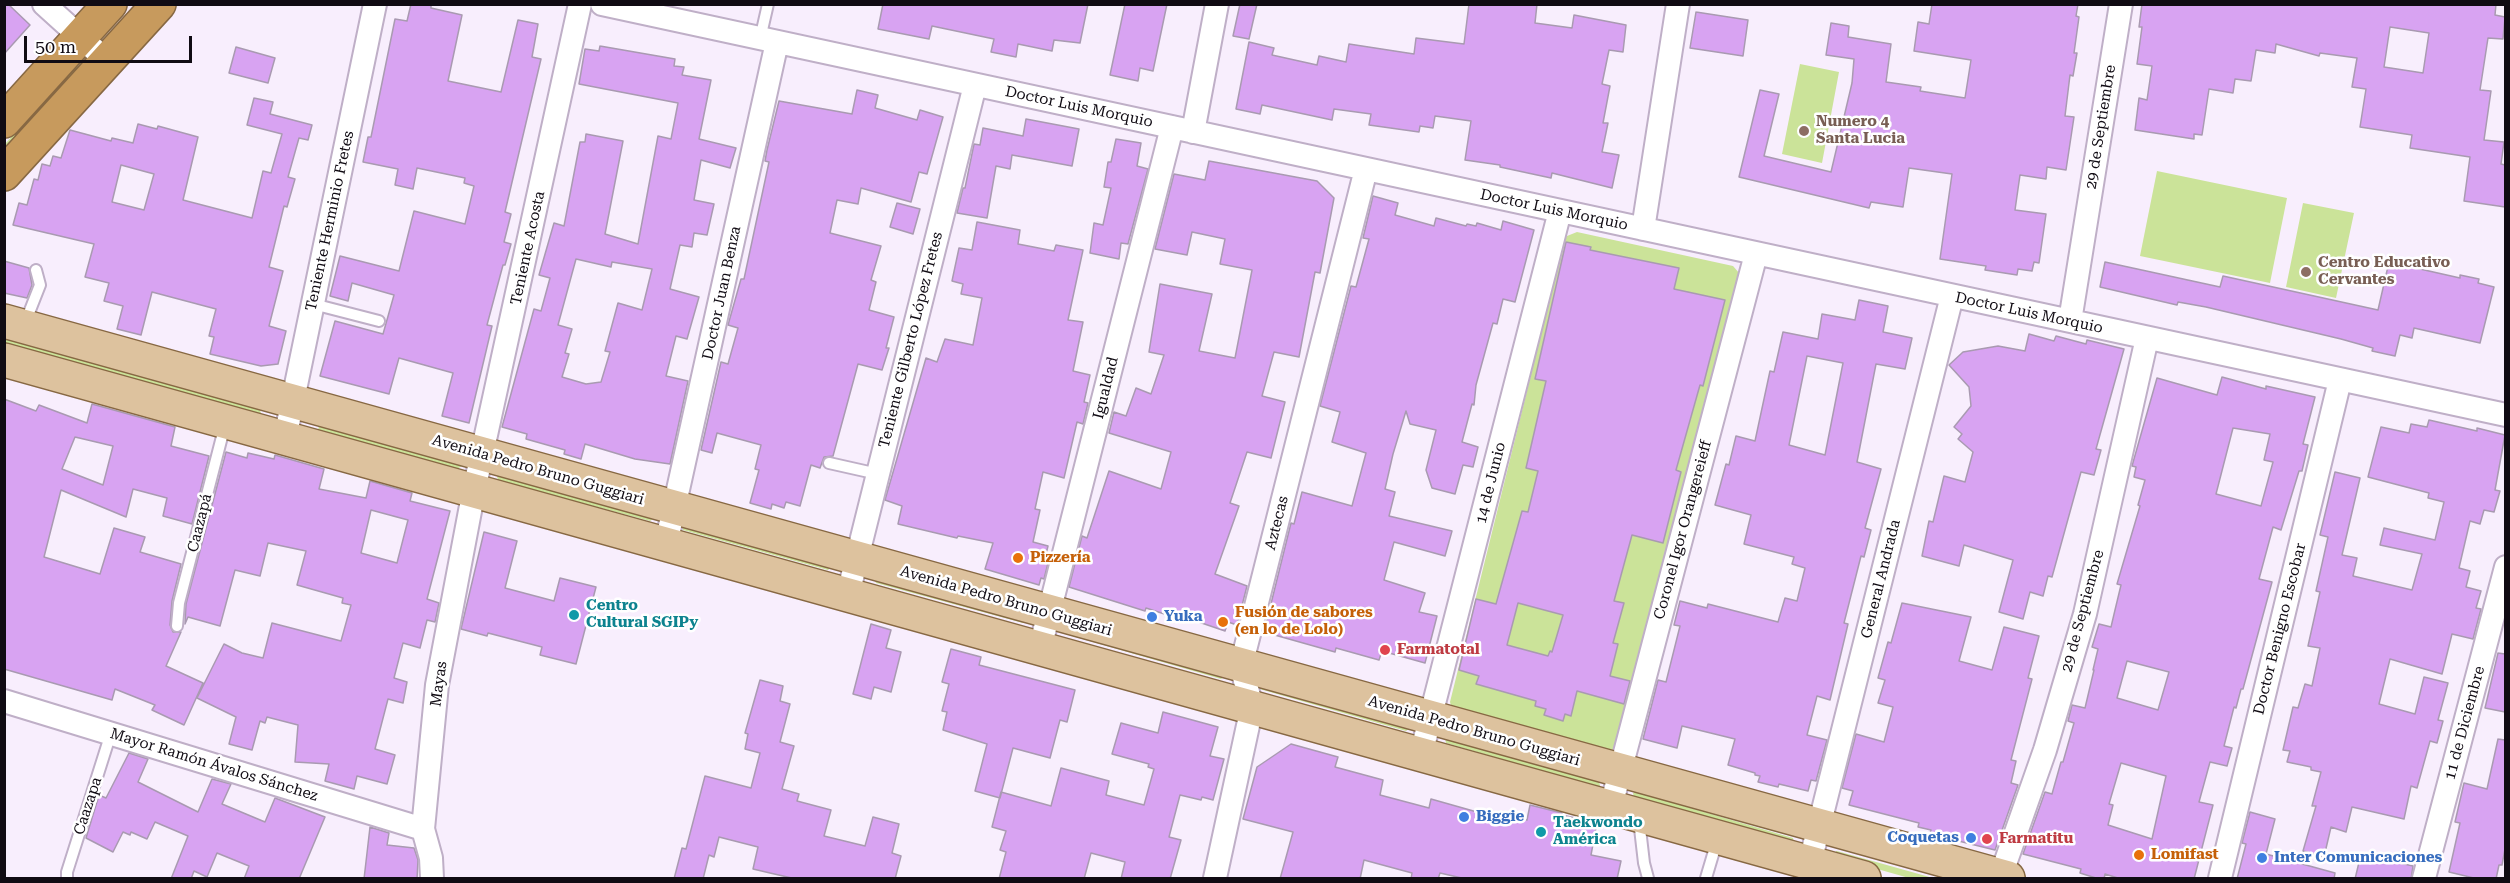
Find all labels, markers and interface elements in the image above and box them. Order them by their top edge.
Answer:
scale bar [27,24,195,62]
text: 50 m [35,36,76,57]
street label: 29 de Septiembre [2082,63,2120,191]
street label: Doctor Luis Morquio [1003,83,1155,131]
place label: Numero 4 Santa Lucia [1816,113,1905,148]
marker: Numero 4 Santa Lucia [1797,124,1811,138]
street label: Teniente Herminio Fretes [302,129,358,313]
street label: Doctor Luis Morquio [1478,186,1630,234]
street label: Teniente Acosta [507,189,549,307]
street label: Doctor Juan Benza [699,224,745,362]
street label: Teniente Gilberto López Fretes [875,230,947,450]
place label: Centro Educativo Cervantes [2318,254,2450,289]
marker: Centro Educativo Cervantes [2299,265,2313,279]
street label: Doctor Luis Morquio [1953,289,2105,337]
street label: Igualdad [1090,355,1122,421]
street label: Avenida Pedro Bruno Guggiari [430,431,646,509]
street label: Coronel Igor Orangereieff [1650,439,1716,621]
street label: 14 de Junio [1472,440,1510,526]
street label: Caazapá [184,492,216,554]
street label: Aztecas [1262,494,1292,552]
street label: General Andrada [1857,518,1905,640]
street label: Doctor Benigno Escobar [2250,541,2310,717]
street label: 29 de Septiembre [2058,548,2108,674]
place label: Pizzería [1030,549,1090,567]
marker: Pizzería [1011,551,1025,565]
street label: Avenida Pedro Bruno Guggiari [898,562,1114,640]
place label: Centro Cultural SGIPy [586,597,698,632]
place label: Fusión de sabores (en lo de Lolo) [1235,604,1373,639]
marker: Centro Cultural SGIPy [567,608,581,622]
place label: Yuka [1164,608,1202,626]
marker: Yuka [1145,610,1159,624]
marker: Fusión de sabores (en lo de Lolo) [1216,615,1230,629]
place label: Farmatotal [1397,641,1480,659]
marker: Farmatotal [1378,643,1392,657]
street label: Mayas [427,660,451,708]
street label: 11 de Diciembre [2441,664,2489,782]
street label: Avenida Pedro Bruno Guggiari [1366,692,1582,770]
street label: Mayor Ramón Ávalos Sánchez [108,725,320,805]
street label: Caazapa [70,775,106,837]
place label: Biggie [1476,808,1524,826]
marker: Biggie [1457,810,1471,824]
place label: Taekwondo América [1553,814,1643,849]
marker: Taekwondo América [1534,825,1548,839]
place label: Coquetas [1887,829,1959,847]
place label: Farmatitu [1999,830,2073,848]
marker: Coquetas [1964,831,1978,845]
marker: Farmatitu [1980,832,1994,846]
place label: Lomifast [2151,846,2219,864]
marker: Lomifast [2132,848,2146,862]
place label: Inter Comunicaciones [2274,849,2442,867]
marker: Inter Comunicaciones [2255,851,2269,865]

